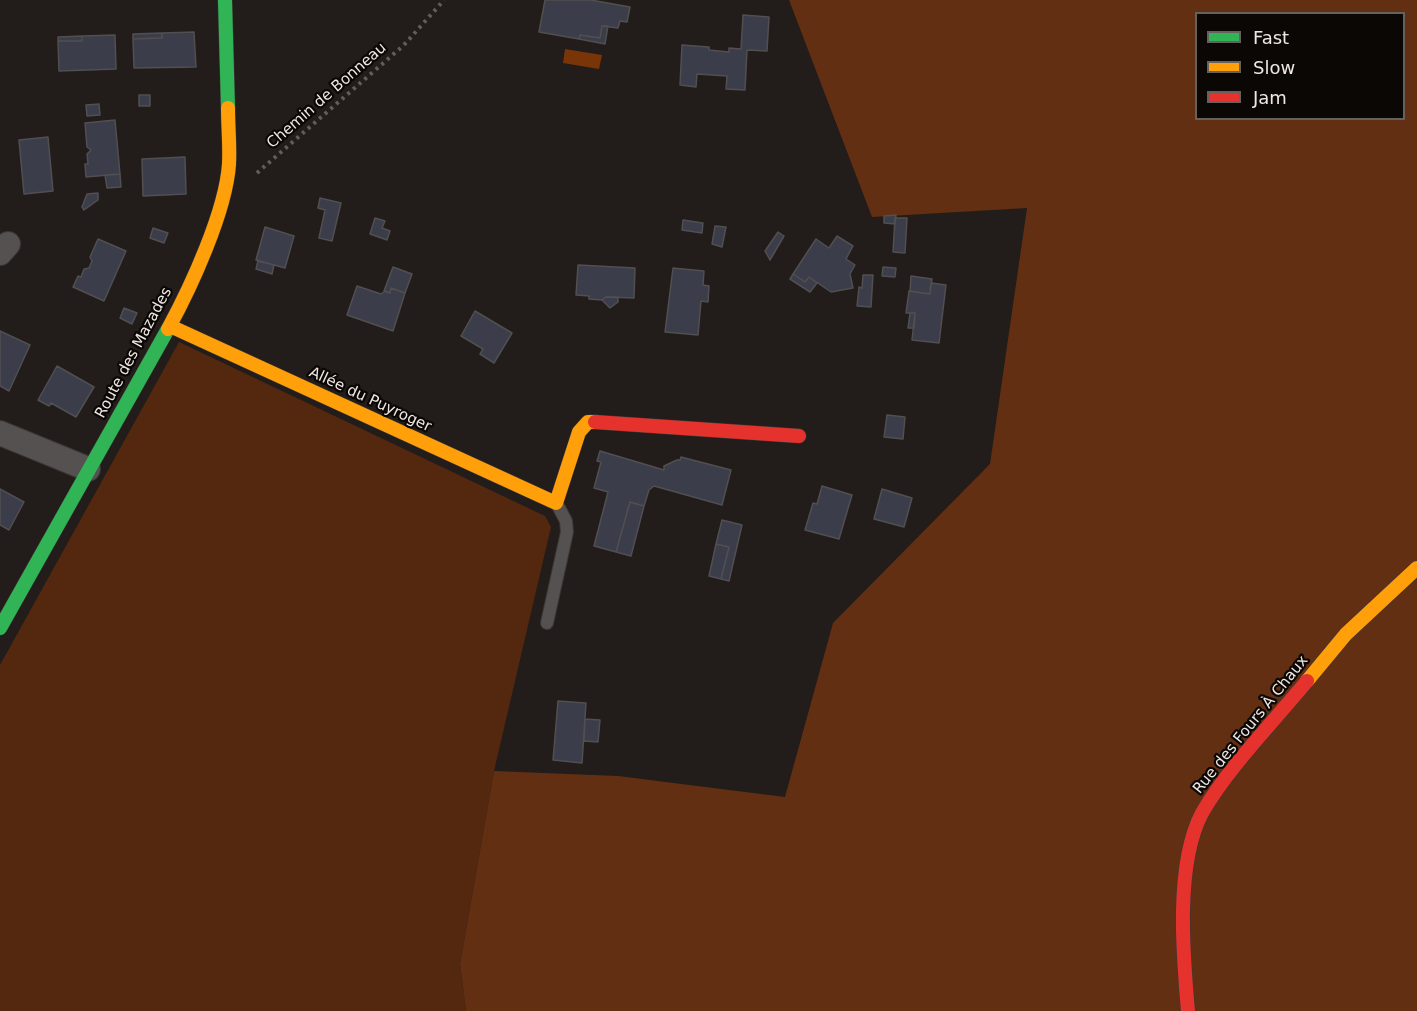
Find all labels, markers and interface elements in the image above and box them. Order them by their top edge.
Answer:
legend [1195,12,1405,120]
text: Fast [1253,27,1289,48]
street label: Chemin de Bonneau [264,39,390,153]
text: Slow [1253,57,1295,78]
text: Jam [1253,87,1287,108]
street label: Route des Mazades [92,285,176,421]
street label: Allée du Puyroger [306,364,434,436]
street label: Rue des Fours À Chaux [1190,652,1312,798]

